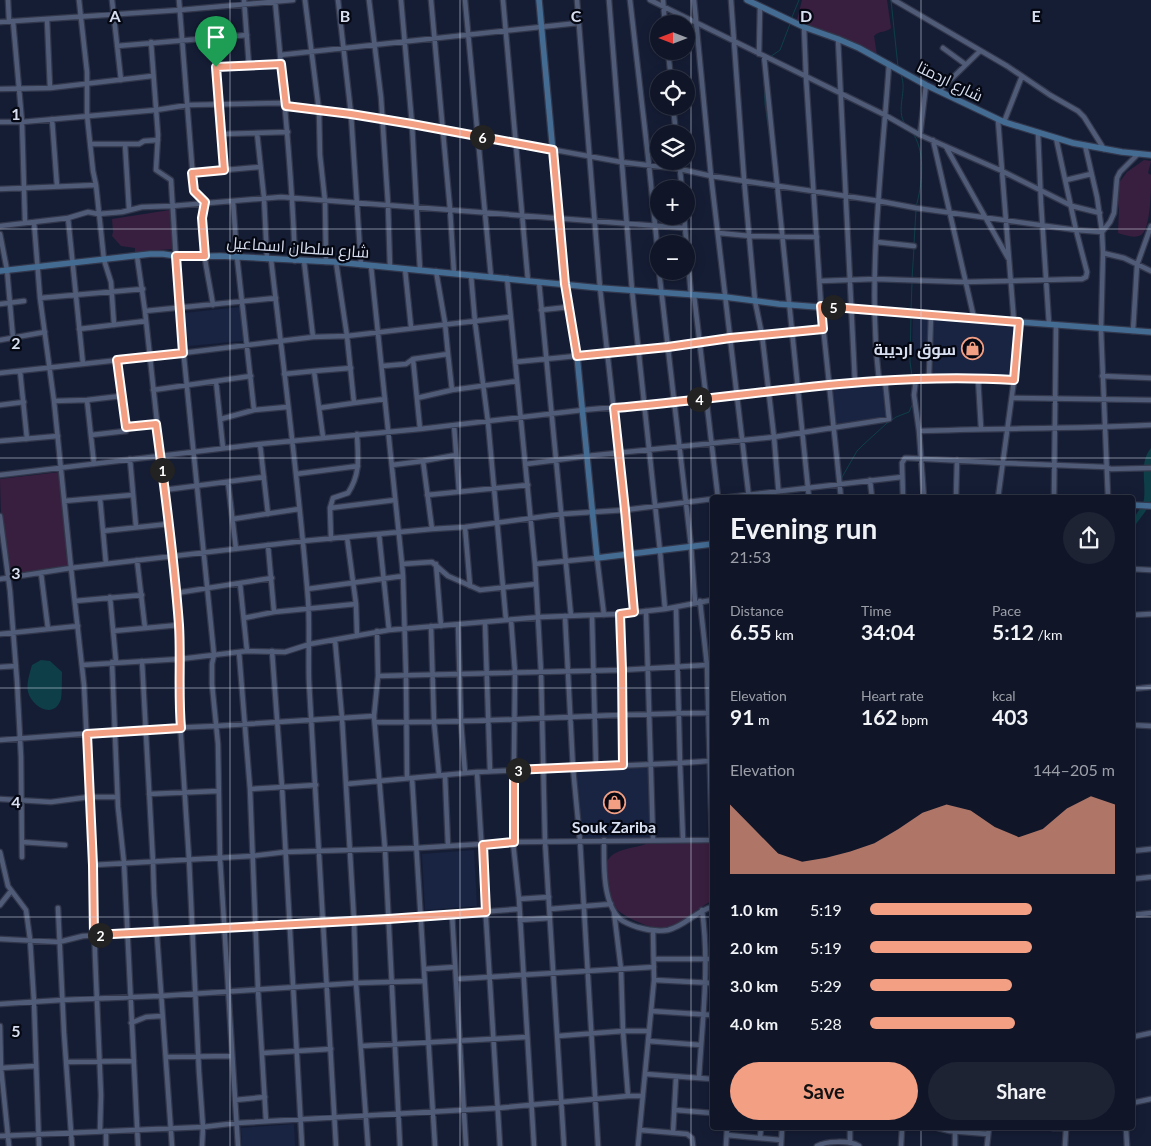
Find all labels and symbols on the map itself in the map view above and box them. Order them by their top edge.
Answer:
text: A [108,6,121,25]
text: B [340,6,350,25]
text: C [571,6,582,25]
text: D [800,6,812,25]
text: E [1031,6,1041,25]
north arrow [650,15,695,60]
pin [195,16,237,67]
street label: شارع اردمتا [913,56,986,107]
text: 1 [11,104,21,123]
pin: 6 [470,124,494,150]
street label: شارع سلطان اسماعيل [226,232,370,264]
pin: 5 [820,294,846,320]
text: 2 [11,333,21,352]
shop icon: سوق ارديبة [960,337,984,361]
place label: سوق ارديبة [874,339,956,359]
pin: 4 [686,386,712,412]
pin: 1 [150,458,174,482]
text: 3 [11,563,21,582]
pin: 3 [506,758,530,782]
shop icon: Souk Zariba [602,791,626,815]
text: 4 [11,792,21,811]
place label: Souk Zariba [572,817,656,836]
pin: 2 [88,922,112,948]
text: 5 [11,1021,21,1040]

